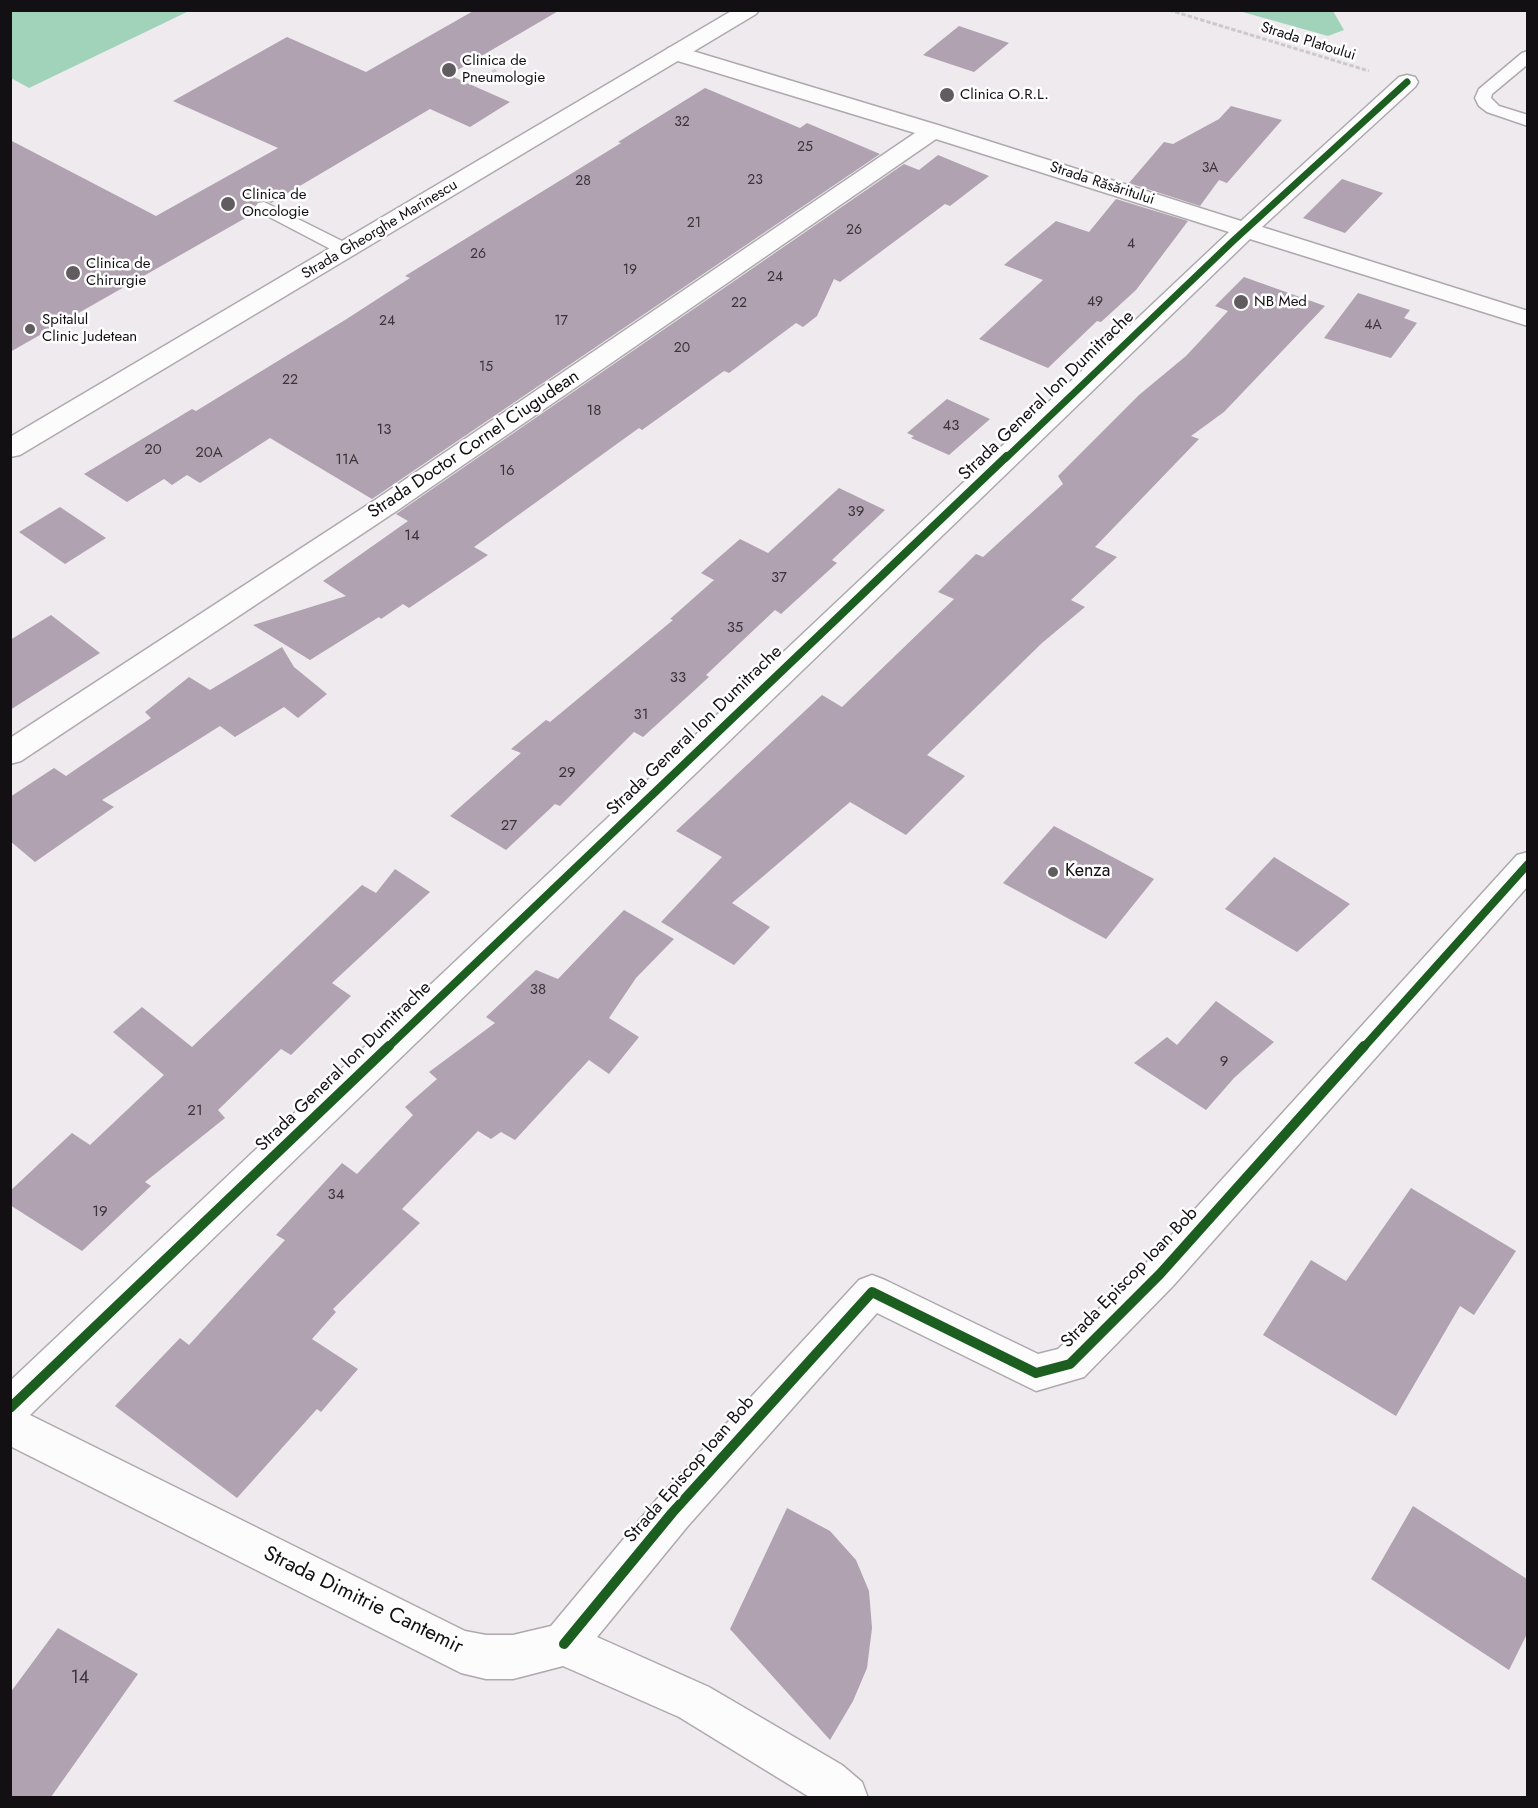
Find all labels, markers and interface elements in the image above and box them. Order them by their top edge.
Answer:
street label: Strada Platoului [1258,19,1358,65]
place label: Clinica de Pneumologie [462,52,545,87]
marker: Clinica de Pneumologie [440,61,458,79]
marker: Clinica O.R.L. [938,86,956,104]
place label: Clinica O.R.L. [960,86,1049,104]
house number: 32 [674,115,690,131]
house number: 25 [797,140,813,156]
street label: Strada Răsăritului [1047,159,1157,209]
house number: 3A [1202,161,1218,177]
house number: 23 [747,173,763,189]
house number: 28 [575,174,591,190]
street label: Strada Gheorghe Marinescu [299,176,461,284]
place label: Clinica de Oncologie [242,186,309,221]
marker: Clinica de Oncologie [219,195,237,213]
house number: 21 [687,216,701,232]
house number: 26 [846,223,862,239]
house number: 4 [1127,237,1135,253]
house number: 26 [470,247,486,263]
place label: Clinica de Chirurgie [86,255,151,290]
house number: 19 [623,263,637,279]
marker: Clinica de Chirurgie [64,264,82,282]
house number: 24 [767,270,783,286]
marker: NB Med [1232,293,1250,311]
place label: NB Med [1254,293,1307,311]
house number: 49 [1087,295,1103,311]
house number: 22 [731,296,747,312]
street label: Strada General Ion Dumitrache [955,306,1139,486]
place label: Spitalul Clinic Judetean [42,311,137,346]
house number: 24 [379,314,395,330]
house number: 17 [554,314,568,330]
house number: 4A [1364,318,1382,334]
marker: Spitalul Clinic Judetean [23,322,37,336]
house number: 20 [674,341,690,357]
house number: 15 [479,360,493,376]
street label: Strada Doctor Cornel Ciugudean [364,366,584,524]
house number: 22 [282,373,298,389]
house number: 18 [587,402,601,420]
house number: 43 [943,417,959,435]
house number: 13 [377,421,391,439]
house number: 20 [144,441,162,459]
house number: 20A [195,444,223,462]
house number: 11A [335,451,359,469]
house number: 16 [499,462,515,480]
house number: 39 [848,503,864,521]
house number: 14 [404,527,420,545]
house number: 37 [771,569,787,587]
house number: 35 [727,619,743,637]
street label: Strada General Ion Dumitrache [603,641,787,821]
house number: 33 [670,669,686,687]
house number: 31 [634,706,648,724]
house number: 29 [558,764,576,782]
house number: 27 [501,817,517,835]
place label: Kenza [1065,861,1110,883]
marker: Kenza [1046,865,1060,879]
street label: Strada General Ion Dumitrache [252,977,436,1157]
house number: 38 [530,981,546,999]
house number: 9 [1220,1053,1228,1071]
house number: 21 [187,1102,203,1120]
house number: 34 [328,1186,344,1204]
house number: 19 [92,1203,108,1221]
street label: Strada Episcop Ioan Bob [1057,1203,1203,1353]
street label: Strada Episcop Ioan Bob [620,1392,760,1548]
street label: Strada Dimitrie Cantemir [259,1542,467,1660]
house number: 14 [71,1668,89,1690]

